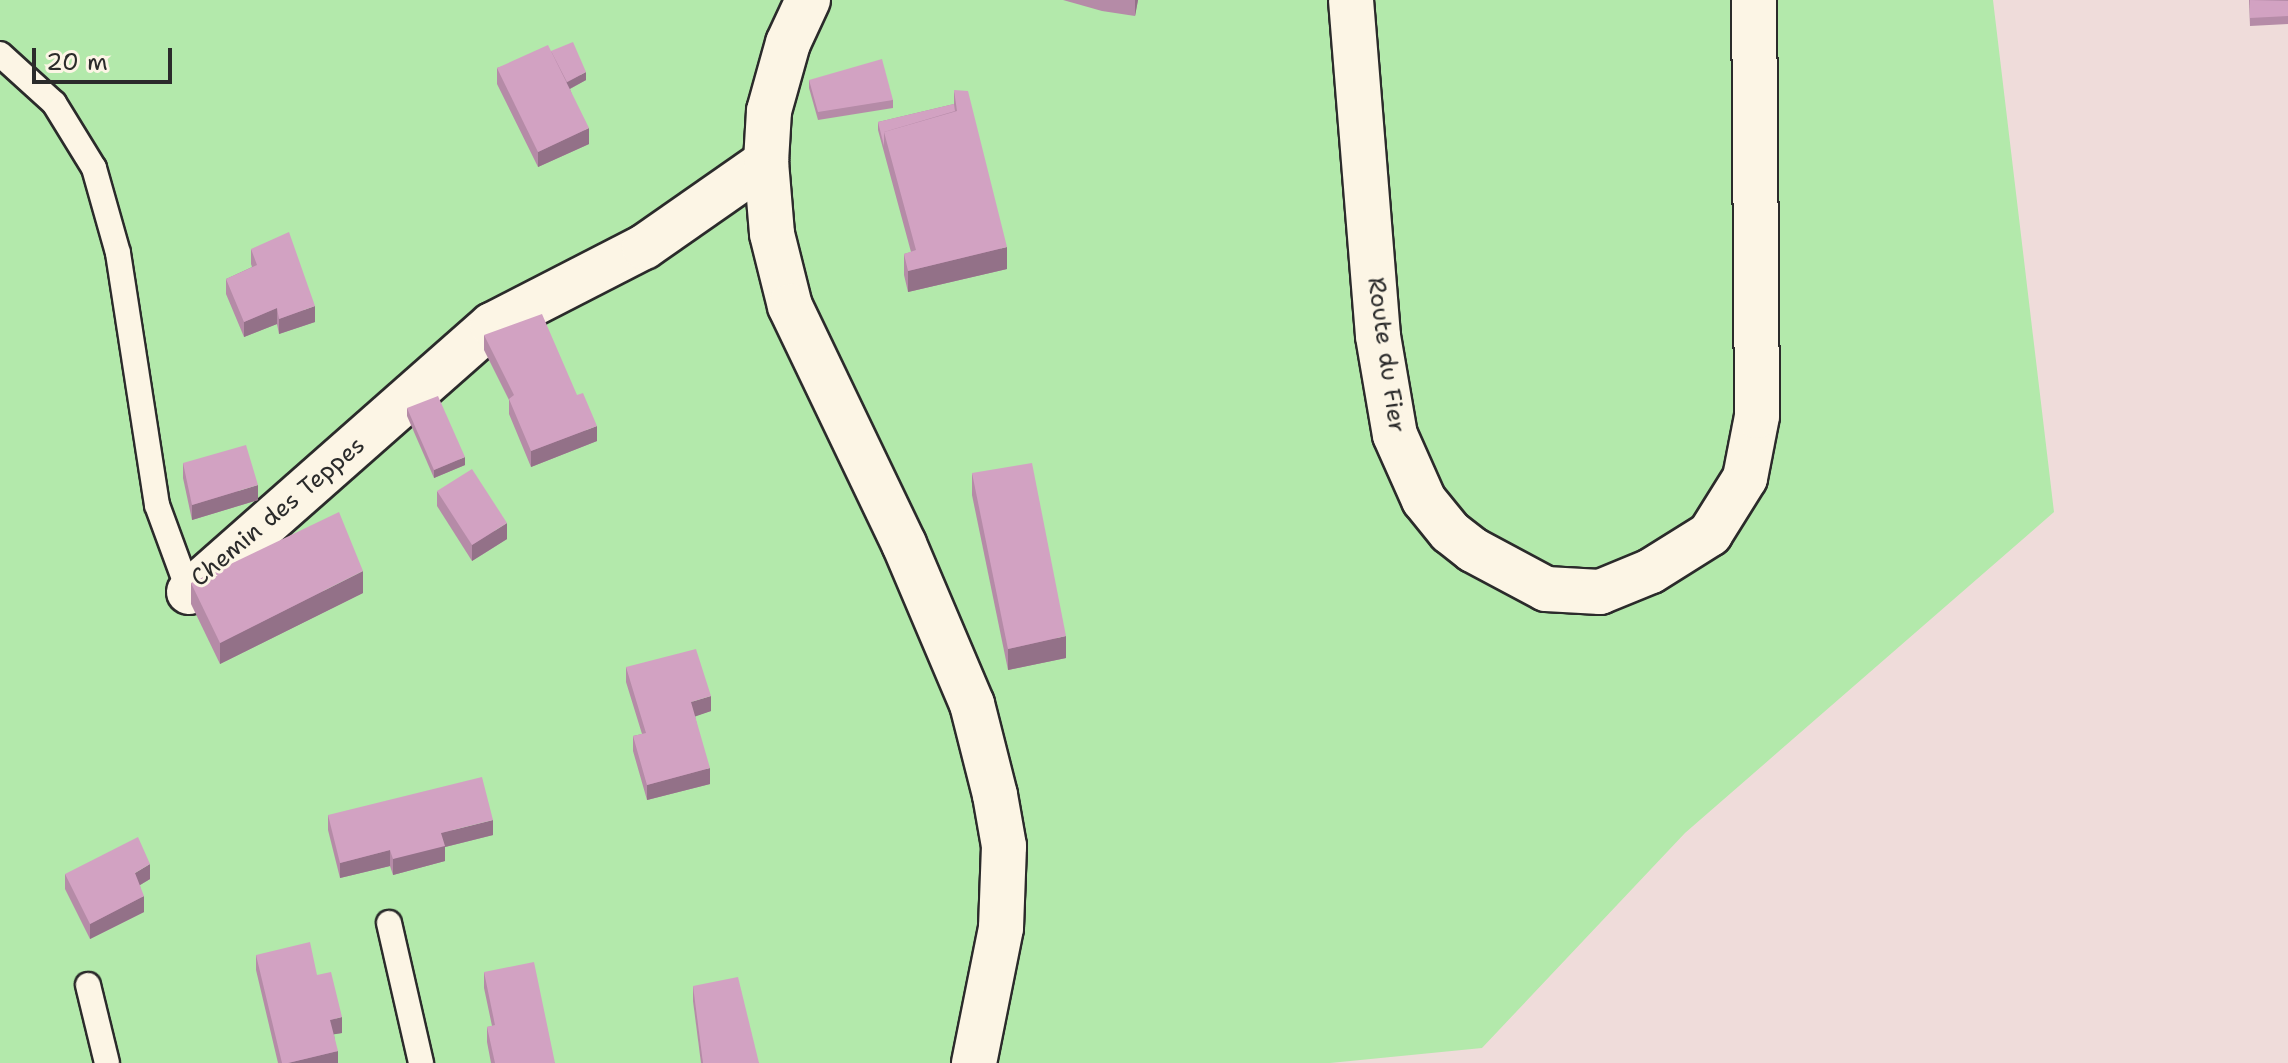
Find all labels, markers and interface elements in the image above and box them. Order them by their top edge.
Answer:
scale bar [36,32,176,82]
text: 20 m [46,46,108,78]
street label: Route du Fier [1361,275,1411,435]
street label: Chemin des Teppes [185,431,371,593]

